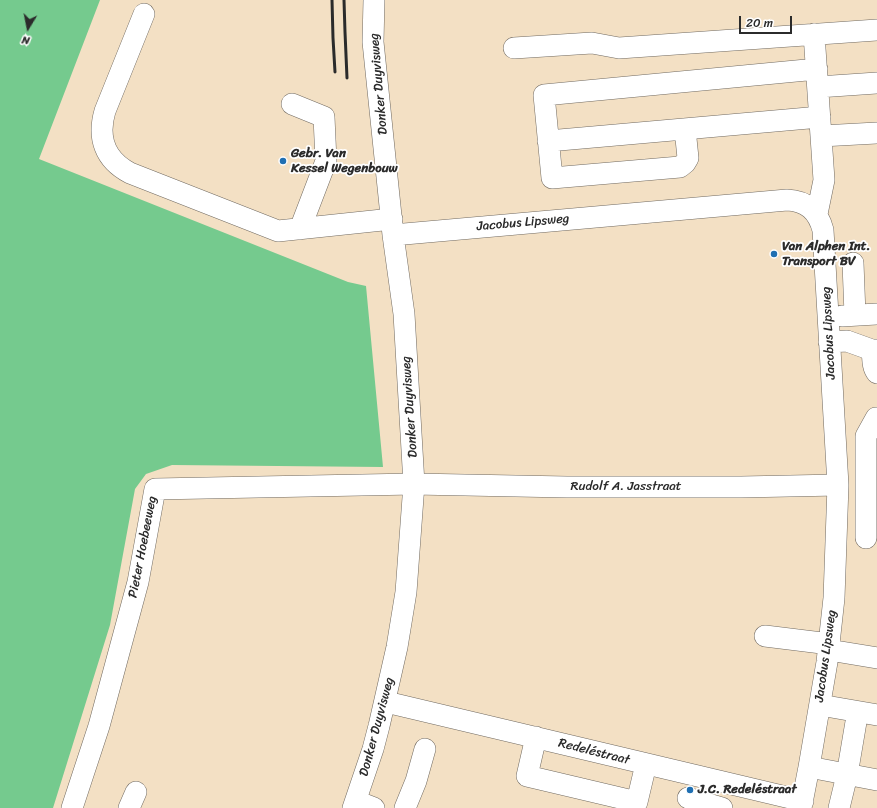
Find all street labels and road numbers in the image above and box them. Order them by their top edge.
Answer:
street label: Donker Duyvisweg [367,33,391,135]
street label: Jacobus Lipsweg [476,211,570,235]
street label: Jacobus Lipsweg [819,286,839,380]
street label: Donker Duyvisweg [399,356,421,458]
street label: Rudolf A. Jasstraat [571,479,681,495]
street label: Pieter Hoebeeweg [125,495,161,599]
street label: Jacobus Lipsweg [812,609,840,703]
street label: Donker Duyvisweg [356,676,398,778]
street label: Redeléstraat [557,736,631,768]

